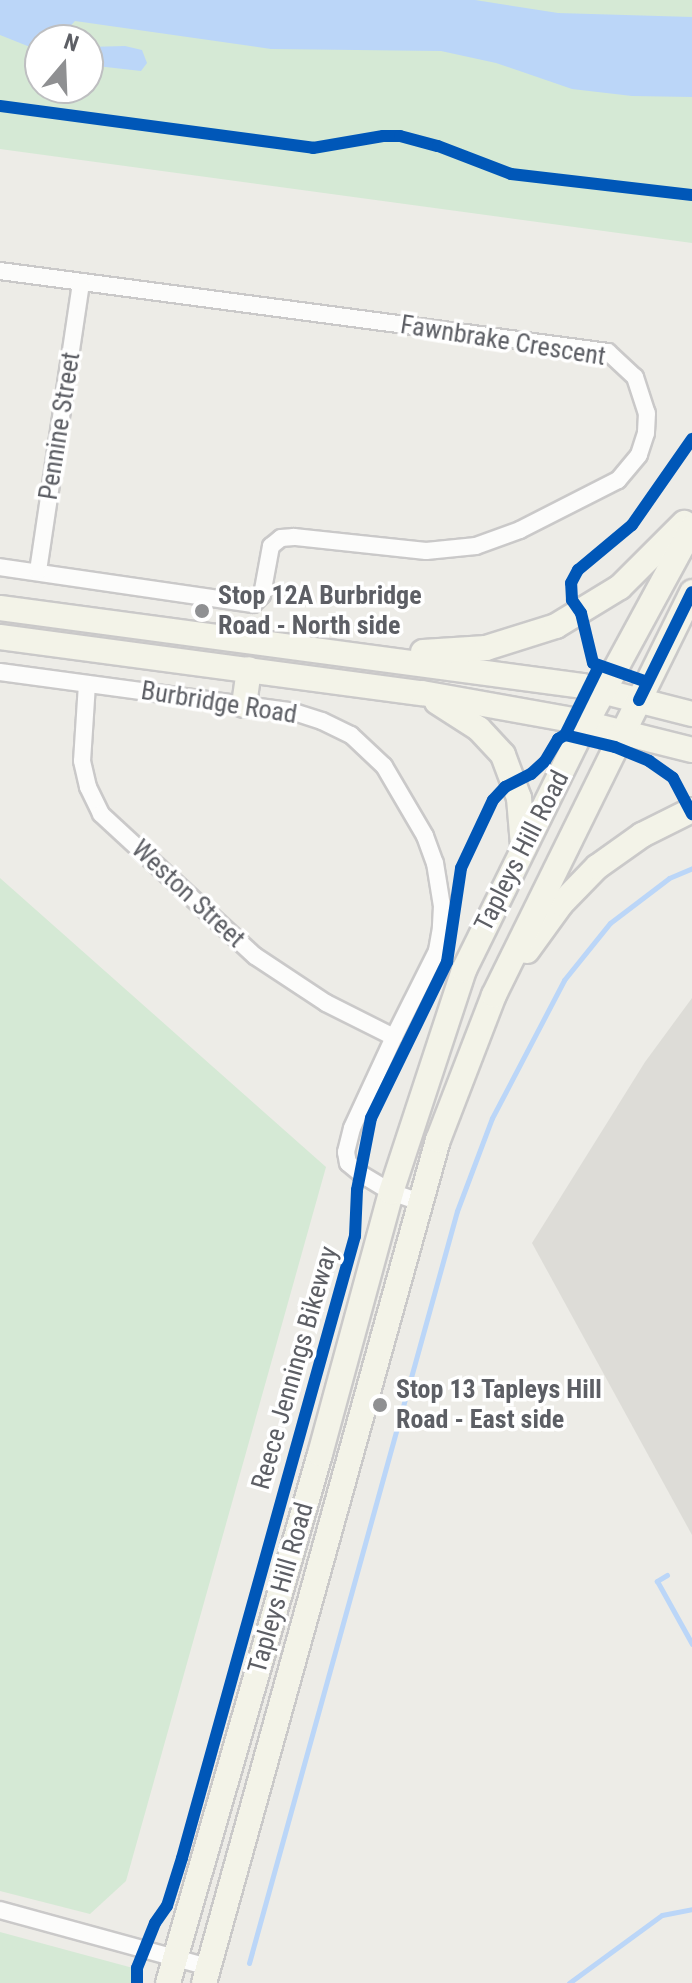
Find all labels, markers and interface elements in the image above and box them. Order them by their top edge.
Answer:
north arrow [24,24,104,104]
text: N [61,29,82,57]
street label: Fawnbrake Crescent [398,309,608,373]
street label: Pennine Street [33,350,87,502]
place label: Stop 12A Burbridge Road - North side [218,580,422,642]
marker: Stop 12A Burbridge Road - North side [193,602,211,620]
street label: Burbridge Road [139,675,299,731]
street label: Tapleys Hill Road [468,765,576,937]
street label: Weston Street [125,834,251,954]
street label: Reece Jennings Bikeway [245,1243,345,1493]
place label: Stop 13 Tapleys Hill Road - East side [396,1374,603,1436]
marker: Stop 13 Tapleys Hill Road - East side [371,1396,389,1414]
street label: Tapleys Hill Road [242,1499,320,1677]

